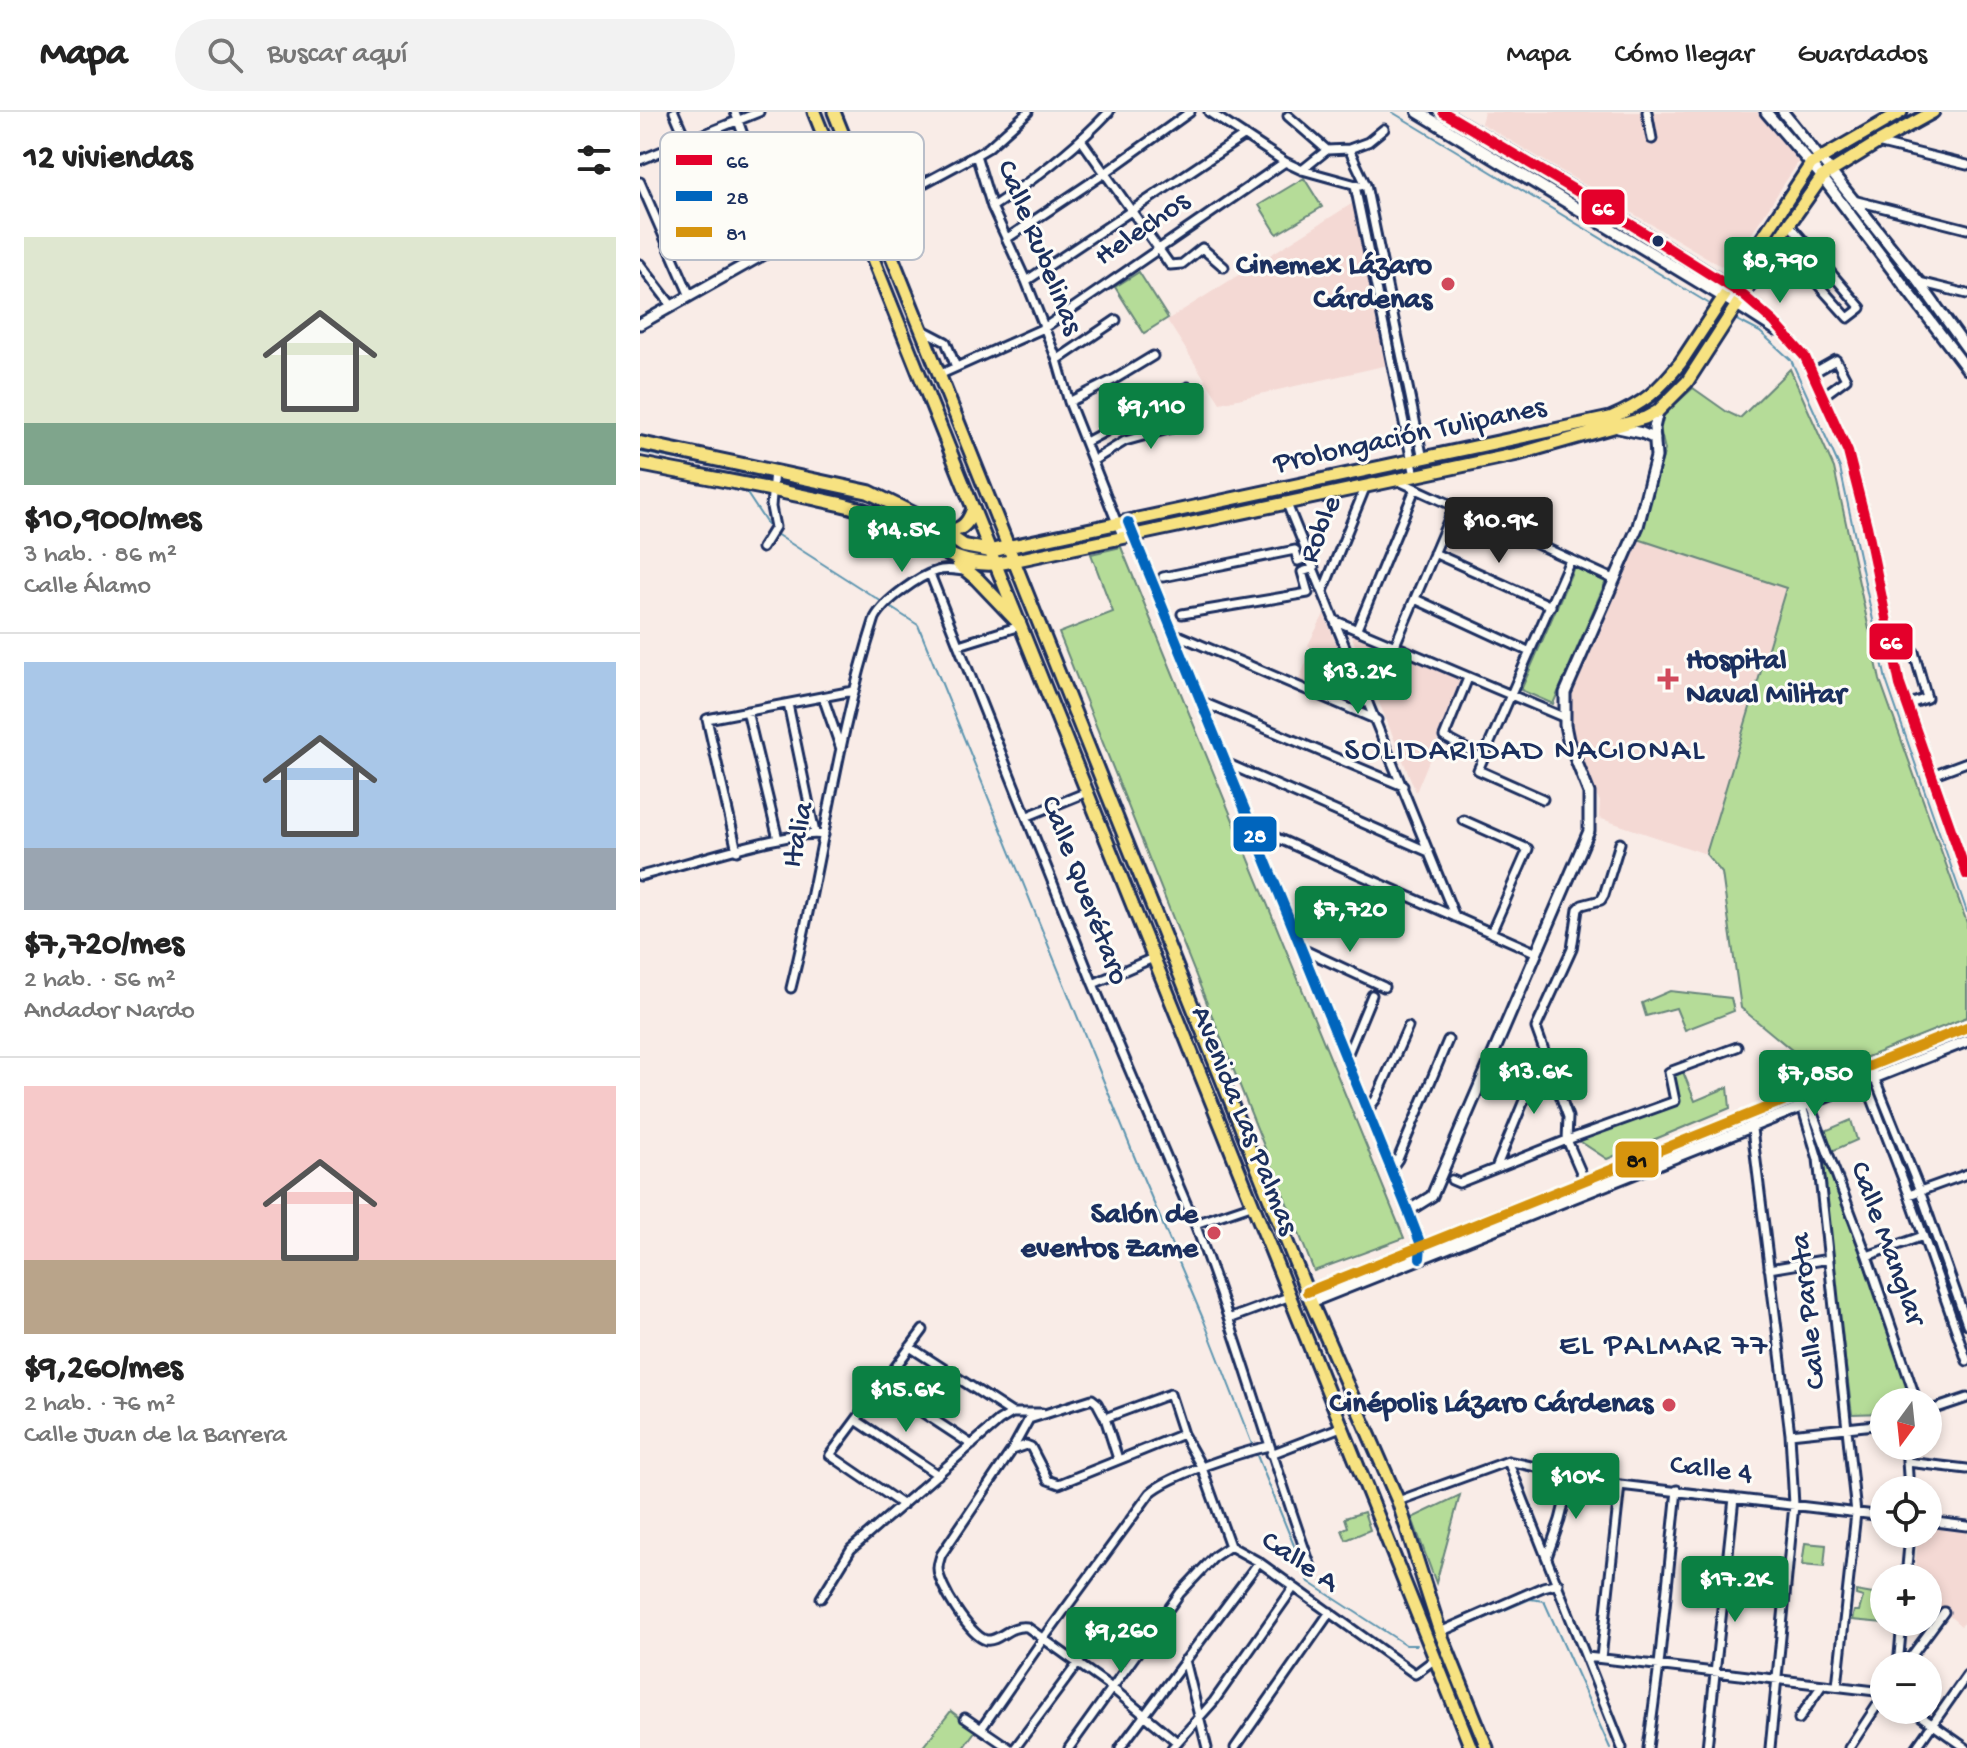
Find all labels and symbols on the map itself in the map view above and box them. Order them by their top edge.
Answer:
legend [660,132,924,260]
text: 66 [726,151,749,177]
street label: Calle Rubelinas [987,156,1089,341]
street label: Helechos [1089,184,1198,275]
text: 28 [726,187,749,213]
line badge: 66 [1580,188,1626,226]
text: 66 [1592,198,1615,224]
text: 81 [726,223,747,249]
unlabelled marker [1650,233,1666,249]
pin: $8,790 [1715,237,1845,305]
place label: Cinemex Lázaro Cárdenas [1236,250,1434,319]
marker: Cinemex Lázaro Cárdenas [1439,275,1457,293]
pin: $9,110 [1086,383,1216,451]
street label: Prolongación Tulipanes [1270,391,1550,483]
street label: Roble [1293,491,1351,569]
pin: $10.9K [1434,497,1564,565]
pin: $14.5K [837,506,967,574]
line badge: 66 [1868,622,1914,661]
text: 66 [1880,632,1903,658]
place label: Hospital Naval Militar [1686,645,1849,714]
pin: $13.2K [1293,648,1423,716]
marker: Hospital Naval Militar [1657,668,1679,690]
district label: SOLIDARIDAD NACIONAL [1344,733,1706,771]
street label: Calle Querétaro [1031,792,1135,990]
street label: Italia [777,798,824,871]
line badge: 28 [1232,815,1278,853]
text: 28 [1244,825,1266,851]
pin: $7,720 [1285,886,1415,954]
street label: Avenida Las Palmas [1181,1002,1305,1241]
pin: $13.6K [1469,1048,1599,1116]
pin: $7,850 [1750,1050,1880,1118]
line badge: 81 [1614,1140,1660,1179]
text: 81 [1627,1150,1647,1176]
street label: Calle Manglar [1840,1157,1933,1333]
place label: Salón de eventos Zame [1020,1199,1200,1268]
marker: Salón de eventos Zame [1205,1224,1223,1242]
street label: Calle Parota [1784,1230,1836,1391]
district label: EL PALMAR 77 [1559,1328,1769,1366]
pin: $15.6K [841,1366,971,1434]
place label: Cinépolis Lázaro Cárdenas [1330,1388,1655,1423]
north arrow [1870,1388,1942,1460]
marker: Cinépolis Lázaro Cárdenas [1660,1396,1678,1414]
street label: Calle 4 [1668,1449,1754,1493]
pin: $10K [1529,1453,1623,1521]
street label: Calle A [1253,1524,1346,1602]
pin: $17.2K [1670,1556,1800,1624]
pin: $9,260 [1056,1607,1186,1675]

